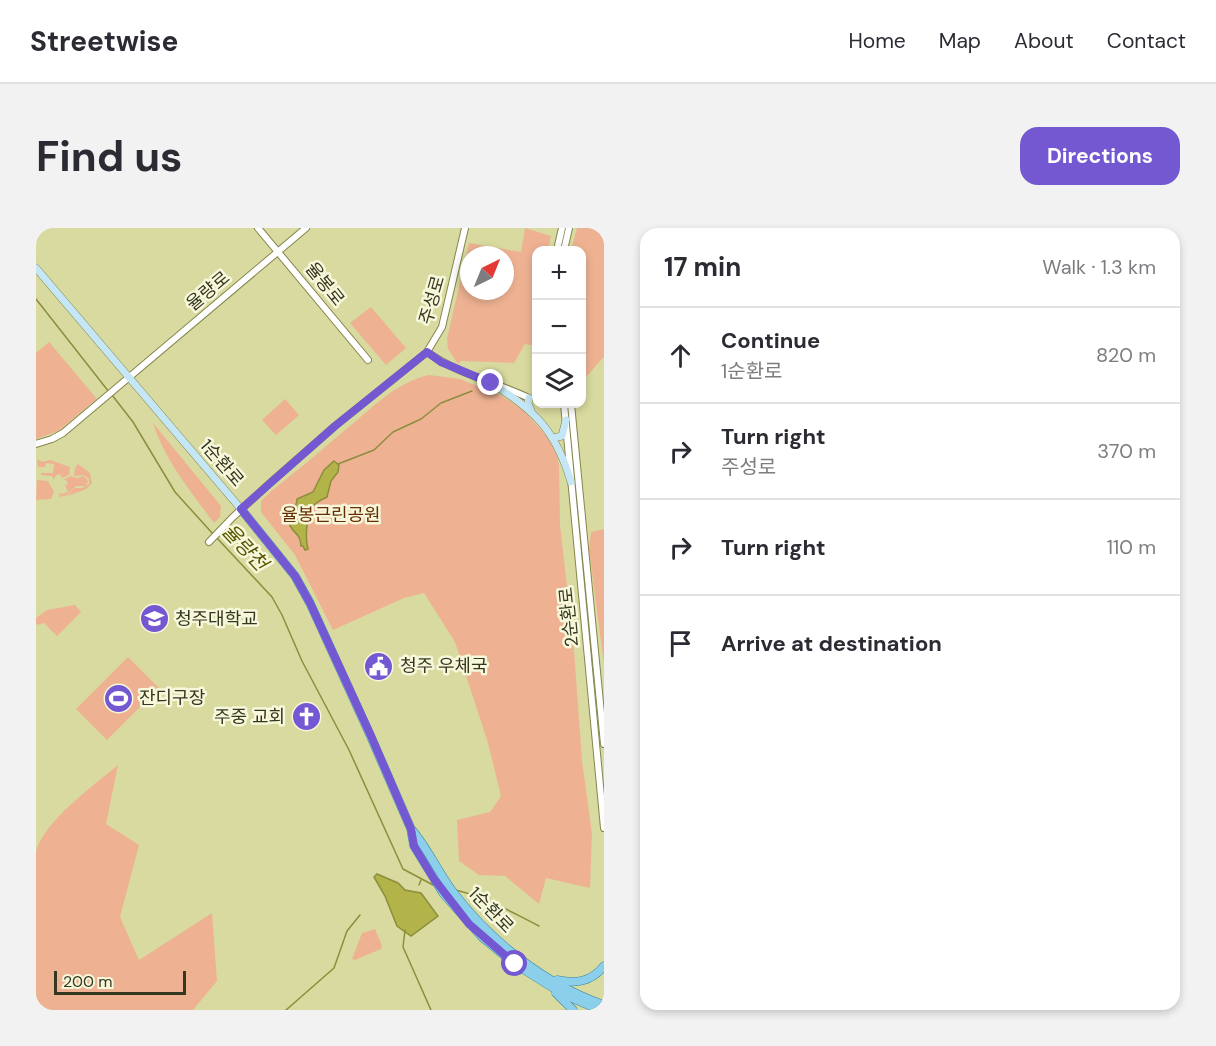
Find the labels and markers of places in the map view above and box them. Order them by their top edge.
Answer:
school or university icon: 청주대학교 [138,603,170,635]
place label: 청주대학교 [175,607,258,631]
public building icon: 청주 우체국 [363,650,395,682]
place label: 청주 우체국 [400,654,488,678]
sports icon: 잔디구장 [102,682,134,714]
place label: 잔디구장 [139,686,205,710]
church icon: 주중 교회 [290,701,322,733]
place label: 주중 교회 [214,705,285,729]

